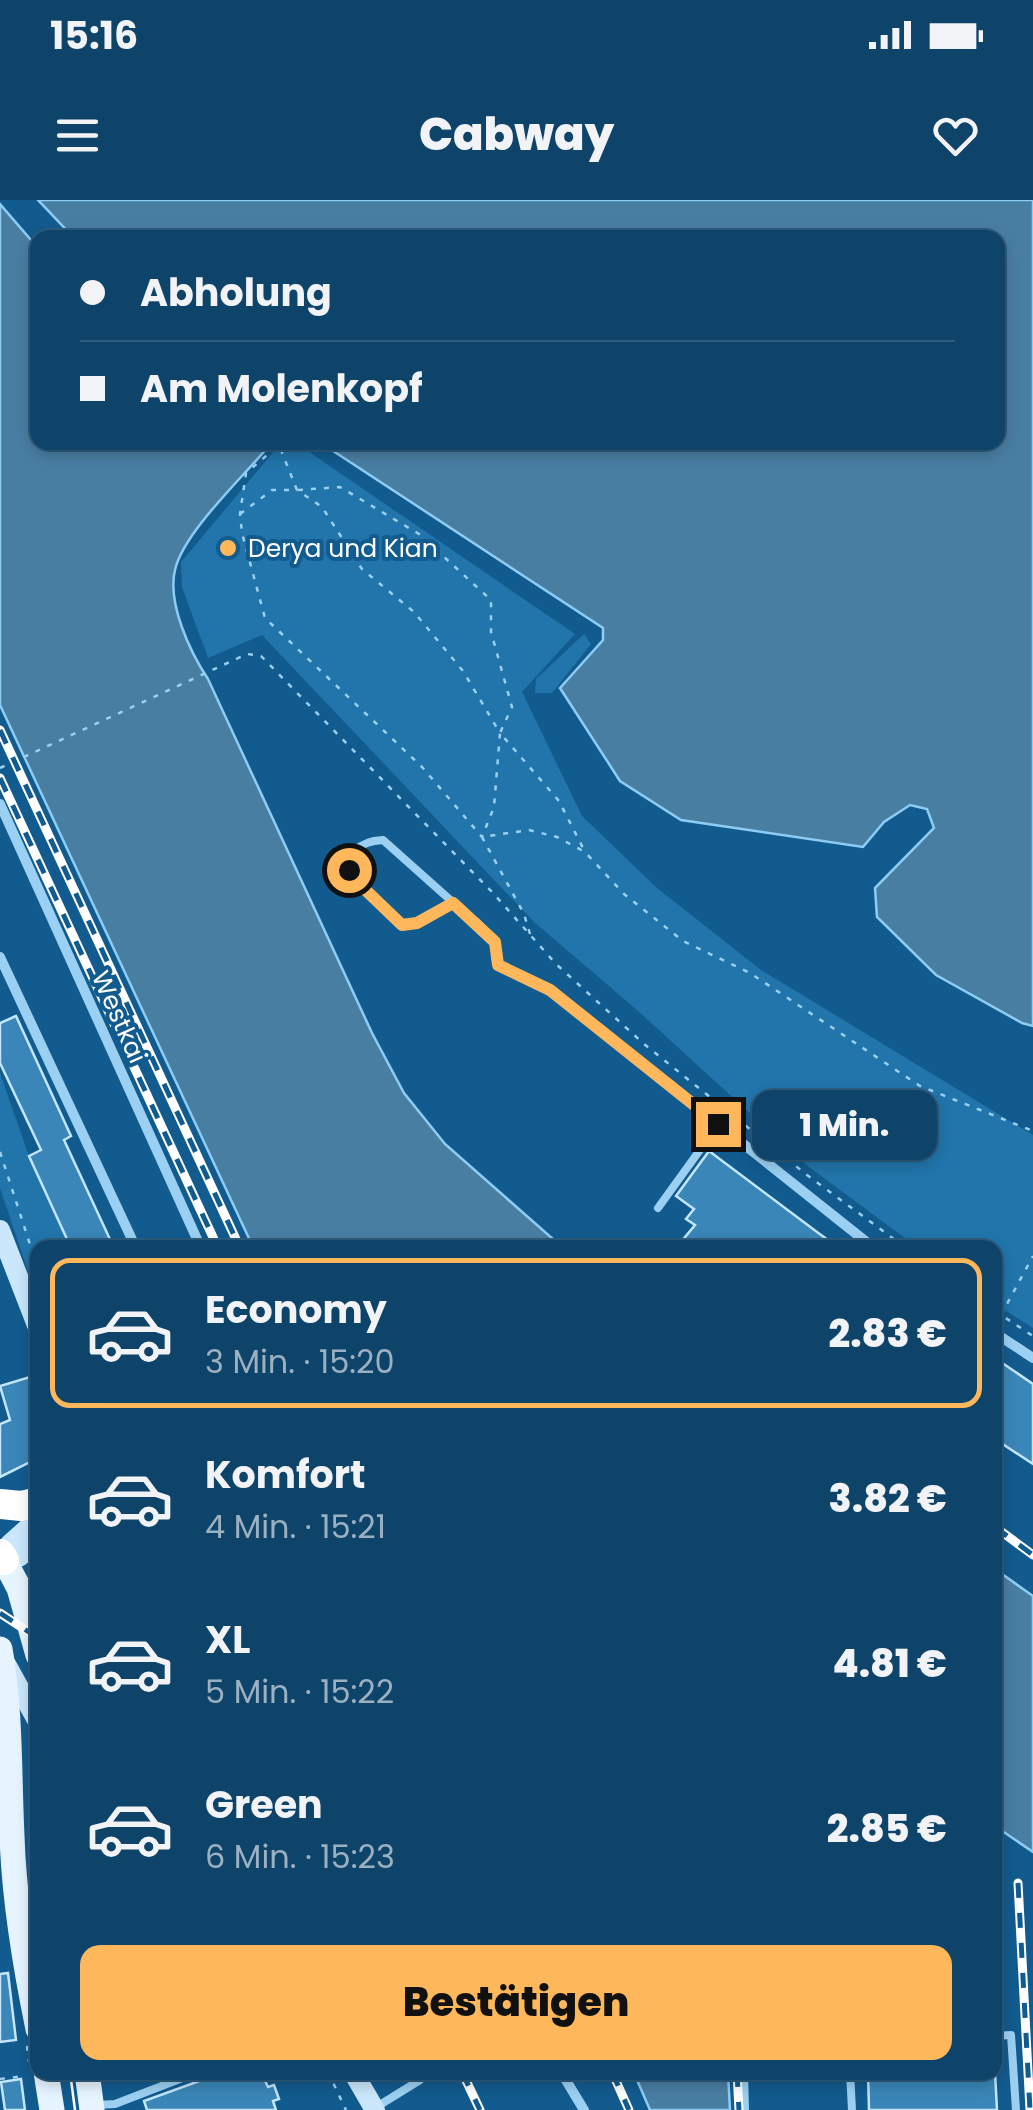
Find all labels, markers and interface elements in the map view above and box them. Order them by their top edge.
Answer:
text: 15:16 [50,9,138,62]
text: Cabway [419,103,614,166]
icon: menu [50,108,105,163]
icon: heart [928,108,983,163]
text: Abholung [140,266,332,319]
text: Am Molenkopf [140,362,423,415]
place label: Derya und Kian [248,531,438,566]
marker: Derya und Kian [217,537,239,559]
route start [327,848,372,893]
street label: Westkai [83,965,155,1069]
callout: 1 Min. [753,1089,938,1159]
route end [696,1102,741,1147]
text: 1 Min. [800,1102,889,1147]
text: Economy [205,1283,387,1336]
icon: car [85,1288,175,1378]
text: 2.83 € [829,1307,947,1360]
text: 3 Min. · 15:20 [205,1339,395,1384]
text: Komfort [205,1448,366,1501]
icon: car [85,1453,175,1543]
text: 3.82 € [829,1472,947,1525]
text: 4 Min. · 15:21 [205,1504,386,1549]
text: XL [205,1613,250,1666]
icon: car [85,1618,175,1708]
text: 4.81 € [832,1637,947,1690]
text: 5 Min. · 15:22 [205,1669,394,1714]
text: Green [205,1778,323,1831]
icon: car [85,1783,175,1873]
text: 2.85 € [827,1802,947,1855]
text: 6 Min. · 15:23 [205,1834,395,1879]
button: Bestätigen [80,1945,952,2060]

